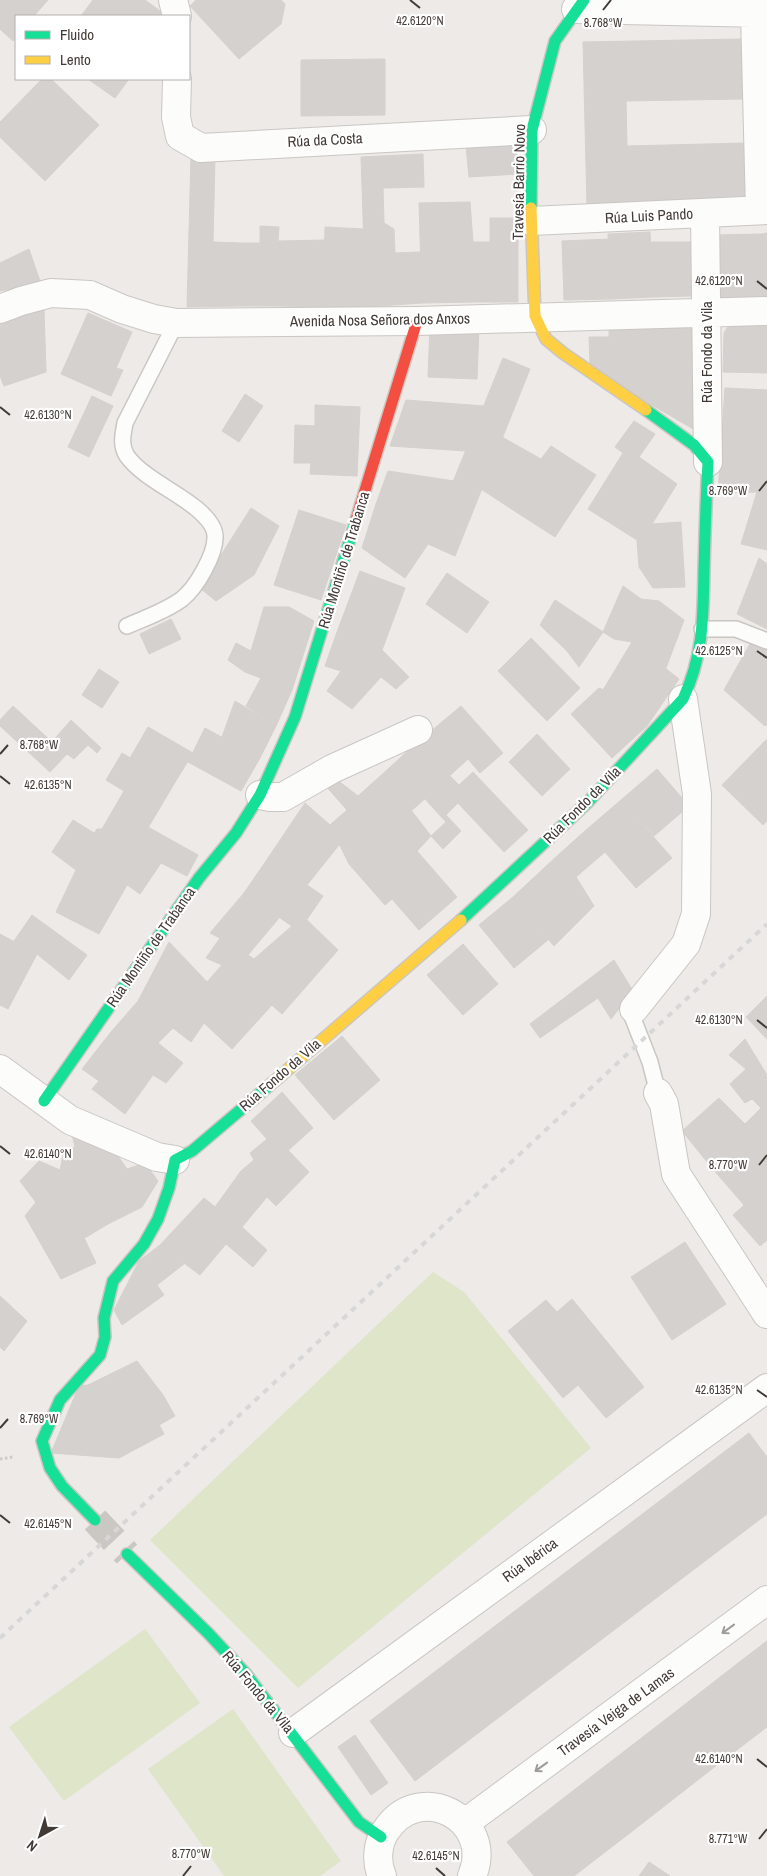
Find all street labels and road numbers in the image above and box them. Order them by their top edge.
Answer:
street label: Travesía Barrio Novo [507,123,530,240]
street label: Rúa da Costa [287,127,363,152]
street label: Rúa Luis Pando [604,203,694,228]
street label: Rúa Fondo da Vila [696,301,717,403]
street label: Avenida Nosa Señora dos Anxos [289,307,470,332]
street label: Rúa Montiño de Trabanca [313,489,374,631]
street label: Rúa Fondo da Vila [538,761,625,848]
street label: Rúa Montiño de Trabanca [101,882,200,1011]
street label: Rúa Fondo da Vila [234,1033,325,1116]
street label: Rúa Ibérica [498,1532,562,1587]
street label: Rúa Fondo da Vila [218,1646,299,1738]
street label: Travesía Veiga de Lamas [553,1662,678,1761]

